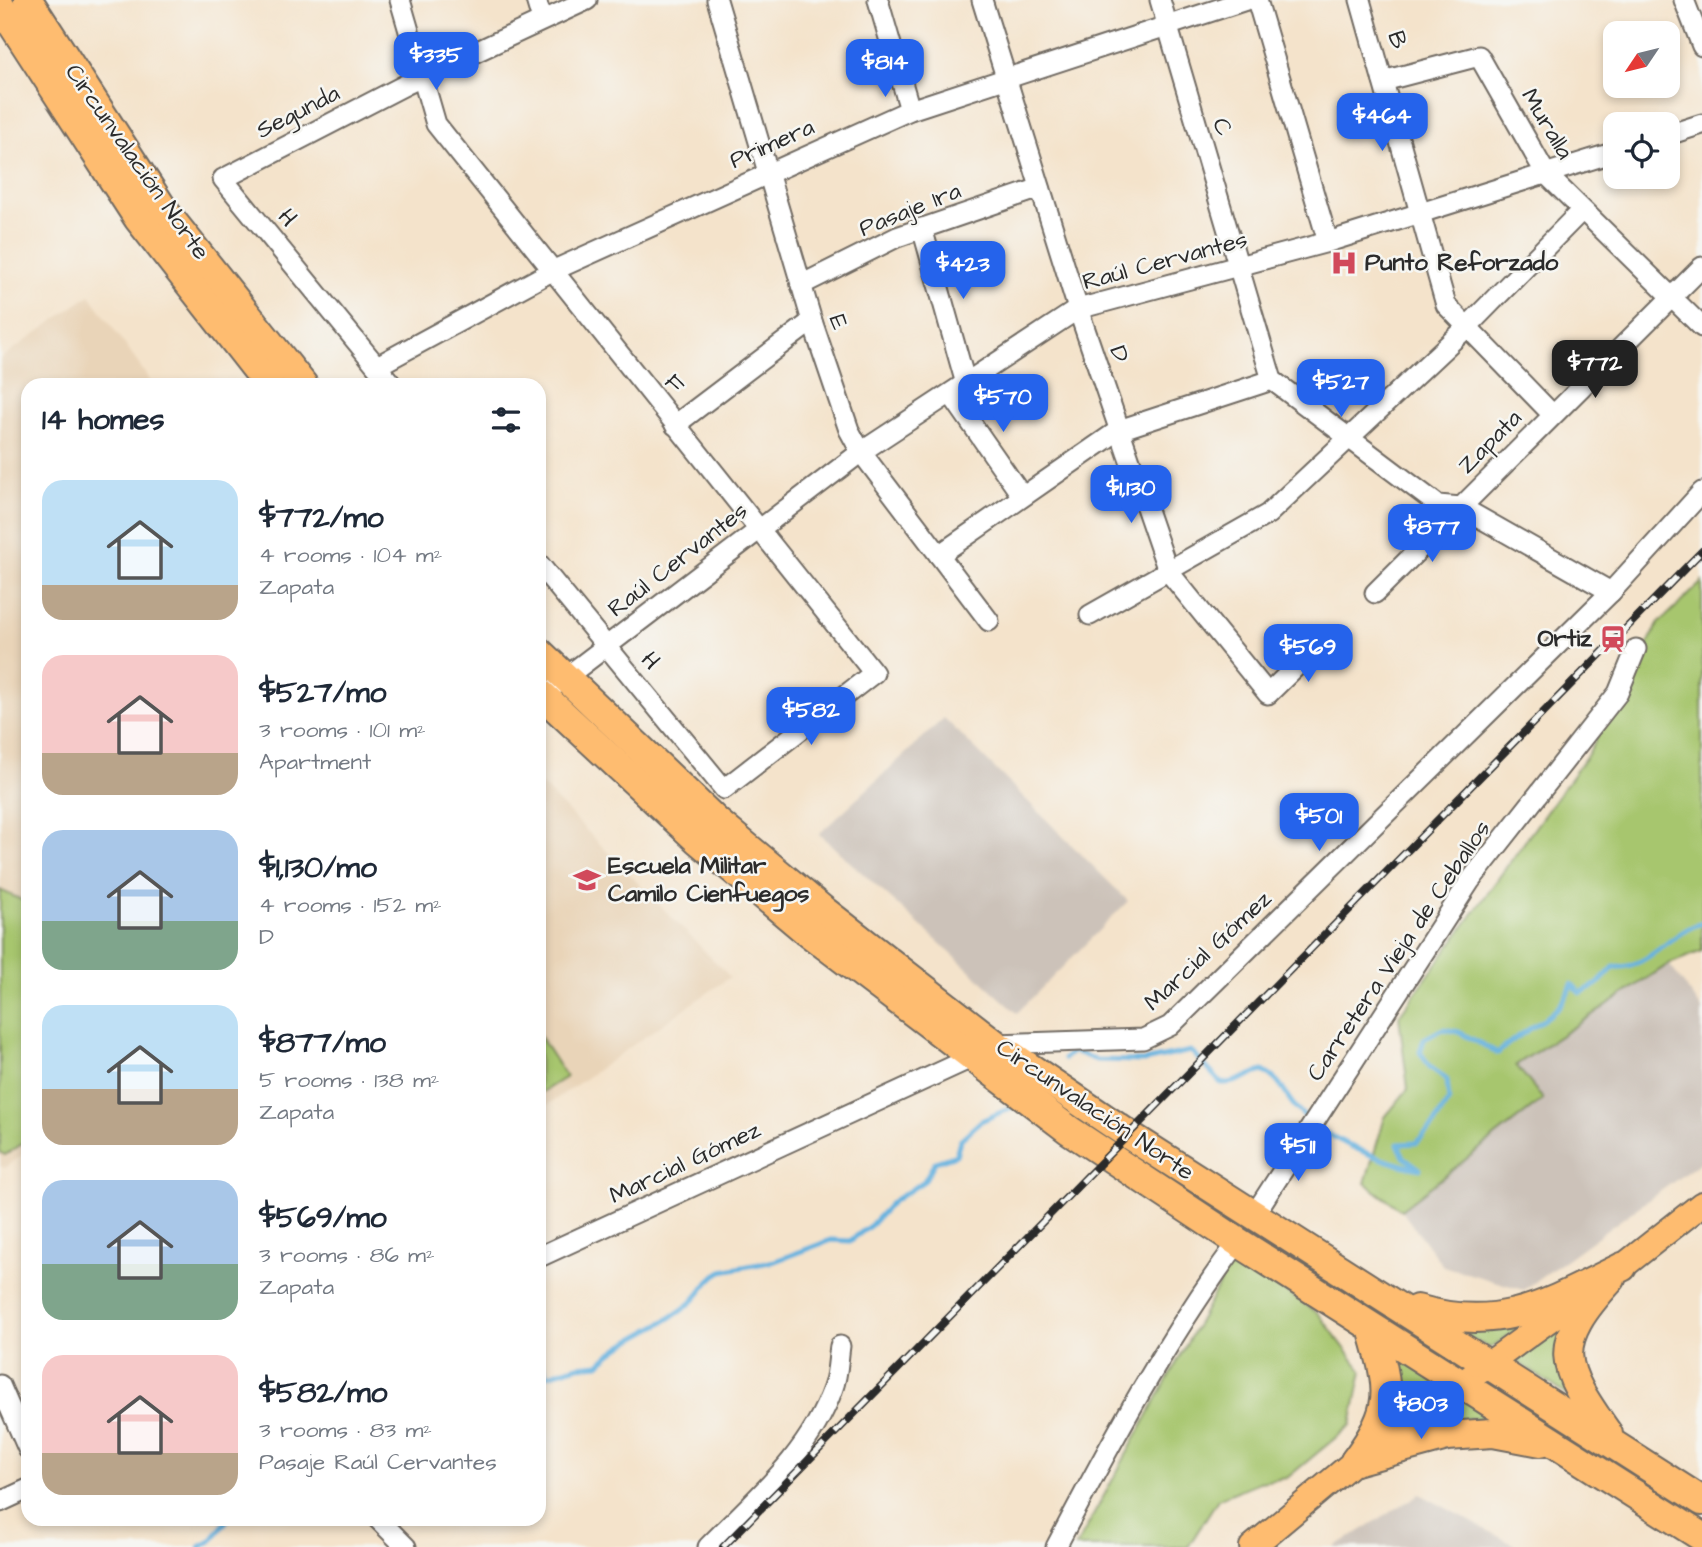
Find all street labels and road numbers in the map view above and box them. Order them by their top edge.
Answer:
street label: B [1378,27,1416,53]
street label: Circunvalación Norte [56,57,218,267]
street label: Segunda [250,77,346,148]
street label: Muralla [1513,82,1581,166]
street label: Primera [724,110,820,178]
street label: C [1203,114,1241,140]
street label: Pasaje 1ra [854,174,966,246]
street label: H [269,202,305,234]
street label: Raúl Cervantes [1079,223,1251,299]
street label: E [820,310,856,334]
street label: D [1100,341,1138,367]
street label: F [656,367,693,401]
street label: Zapata [1450,402,1530,482]
street label: Raúl Cervantes [601,494,755,626]
street label: H [632,645,668,677]
street label: Carretera Vieja de Ceballos [1299,814,1499,1088]
street label: Marcial Gómez [1137,883,1279,1019]
street label: Circunvalación Norte [989,1031,1201,1189]
street label: Marcial Gómez [604,1113,766,1213]

